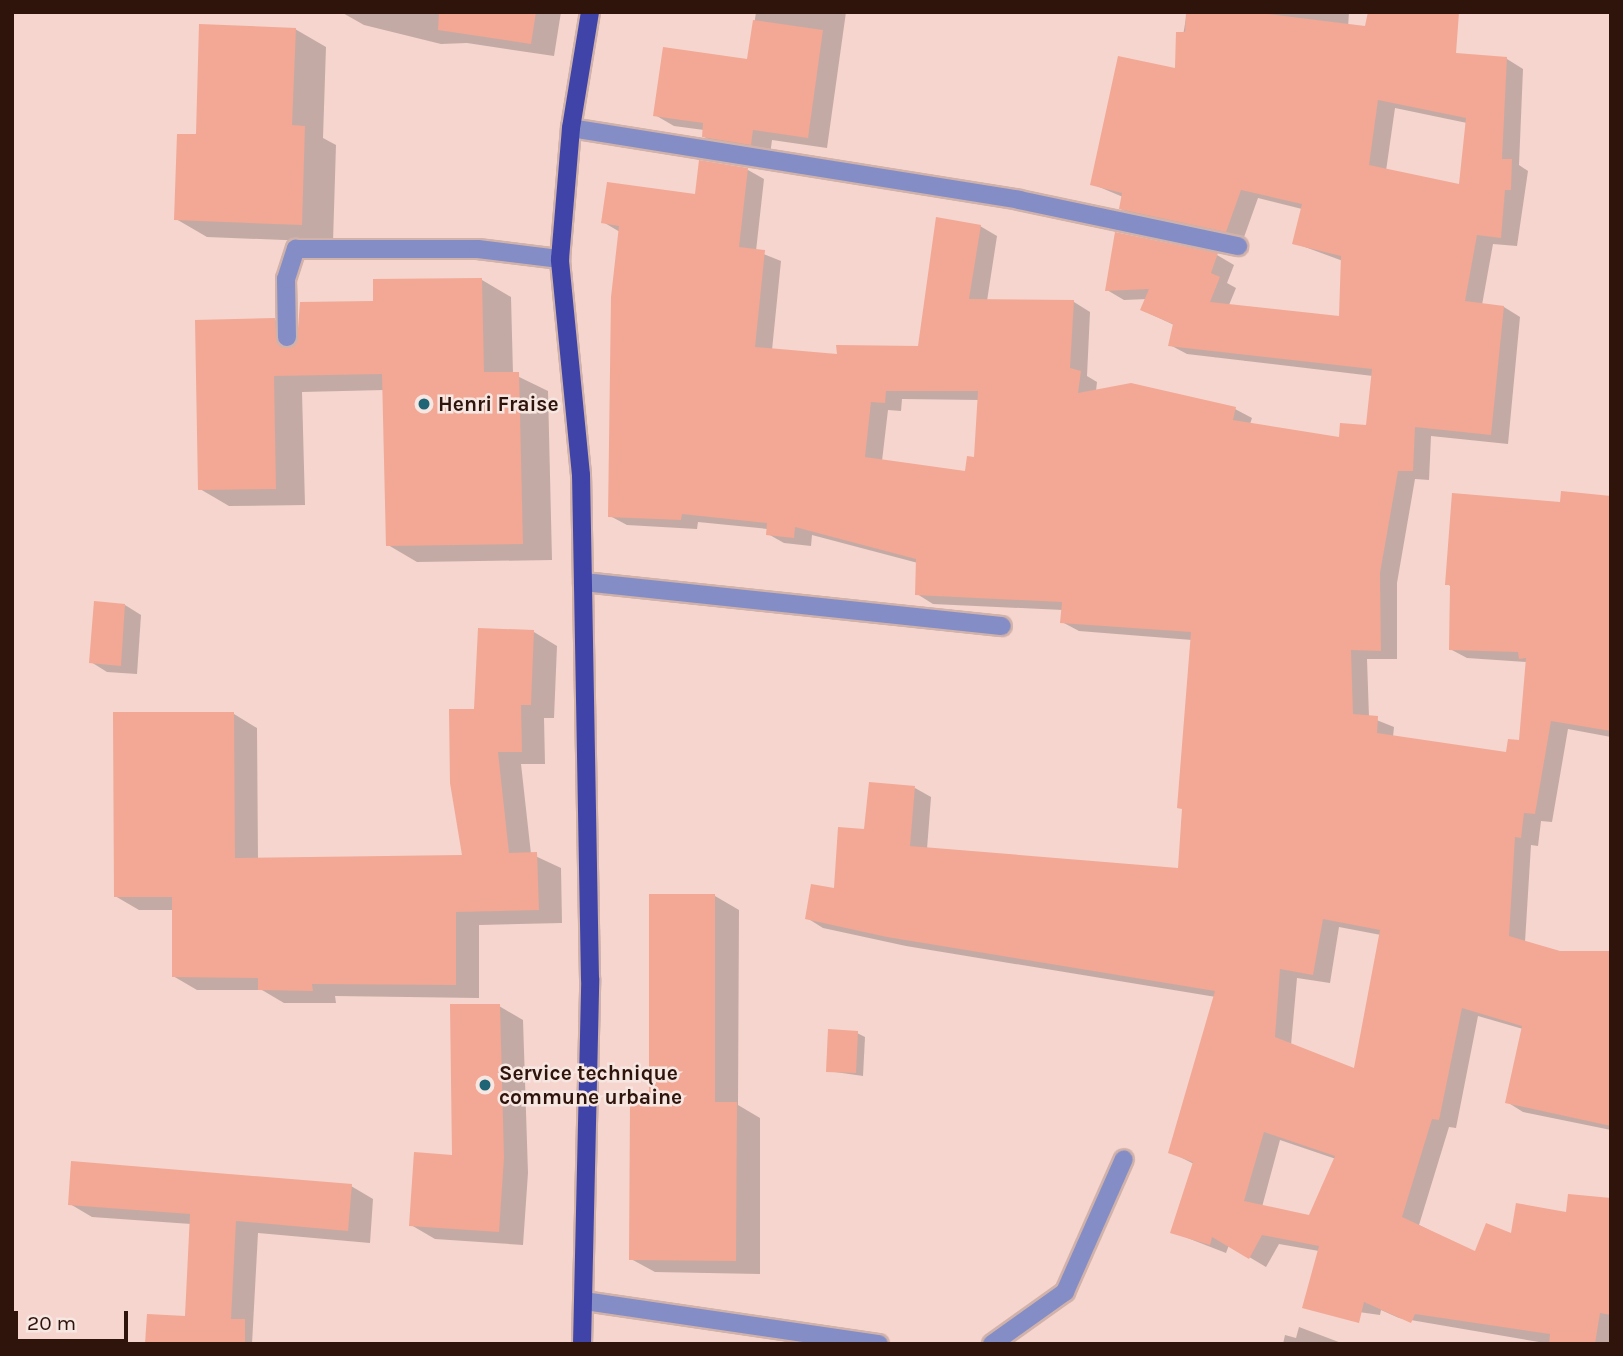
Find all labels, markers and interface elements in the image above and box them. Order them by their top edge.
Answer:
place label: Henri Fraise [438,391,559,417]
marker: Henri Fraise [416,396,432,412]
place label: Service technique commune urbaine [499,1060,682,1110]
marker: Service technique commune urbaine [477,1077,493,1093]
scale bar [18,1296,131,1340]
text: 20 m [27,1311,76,1335]

